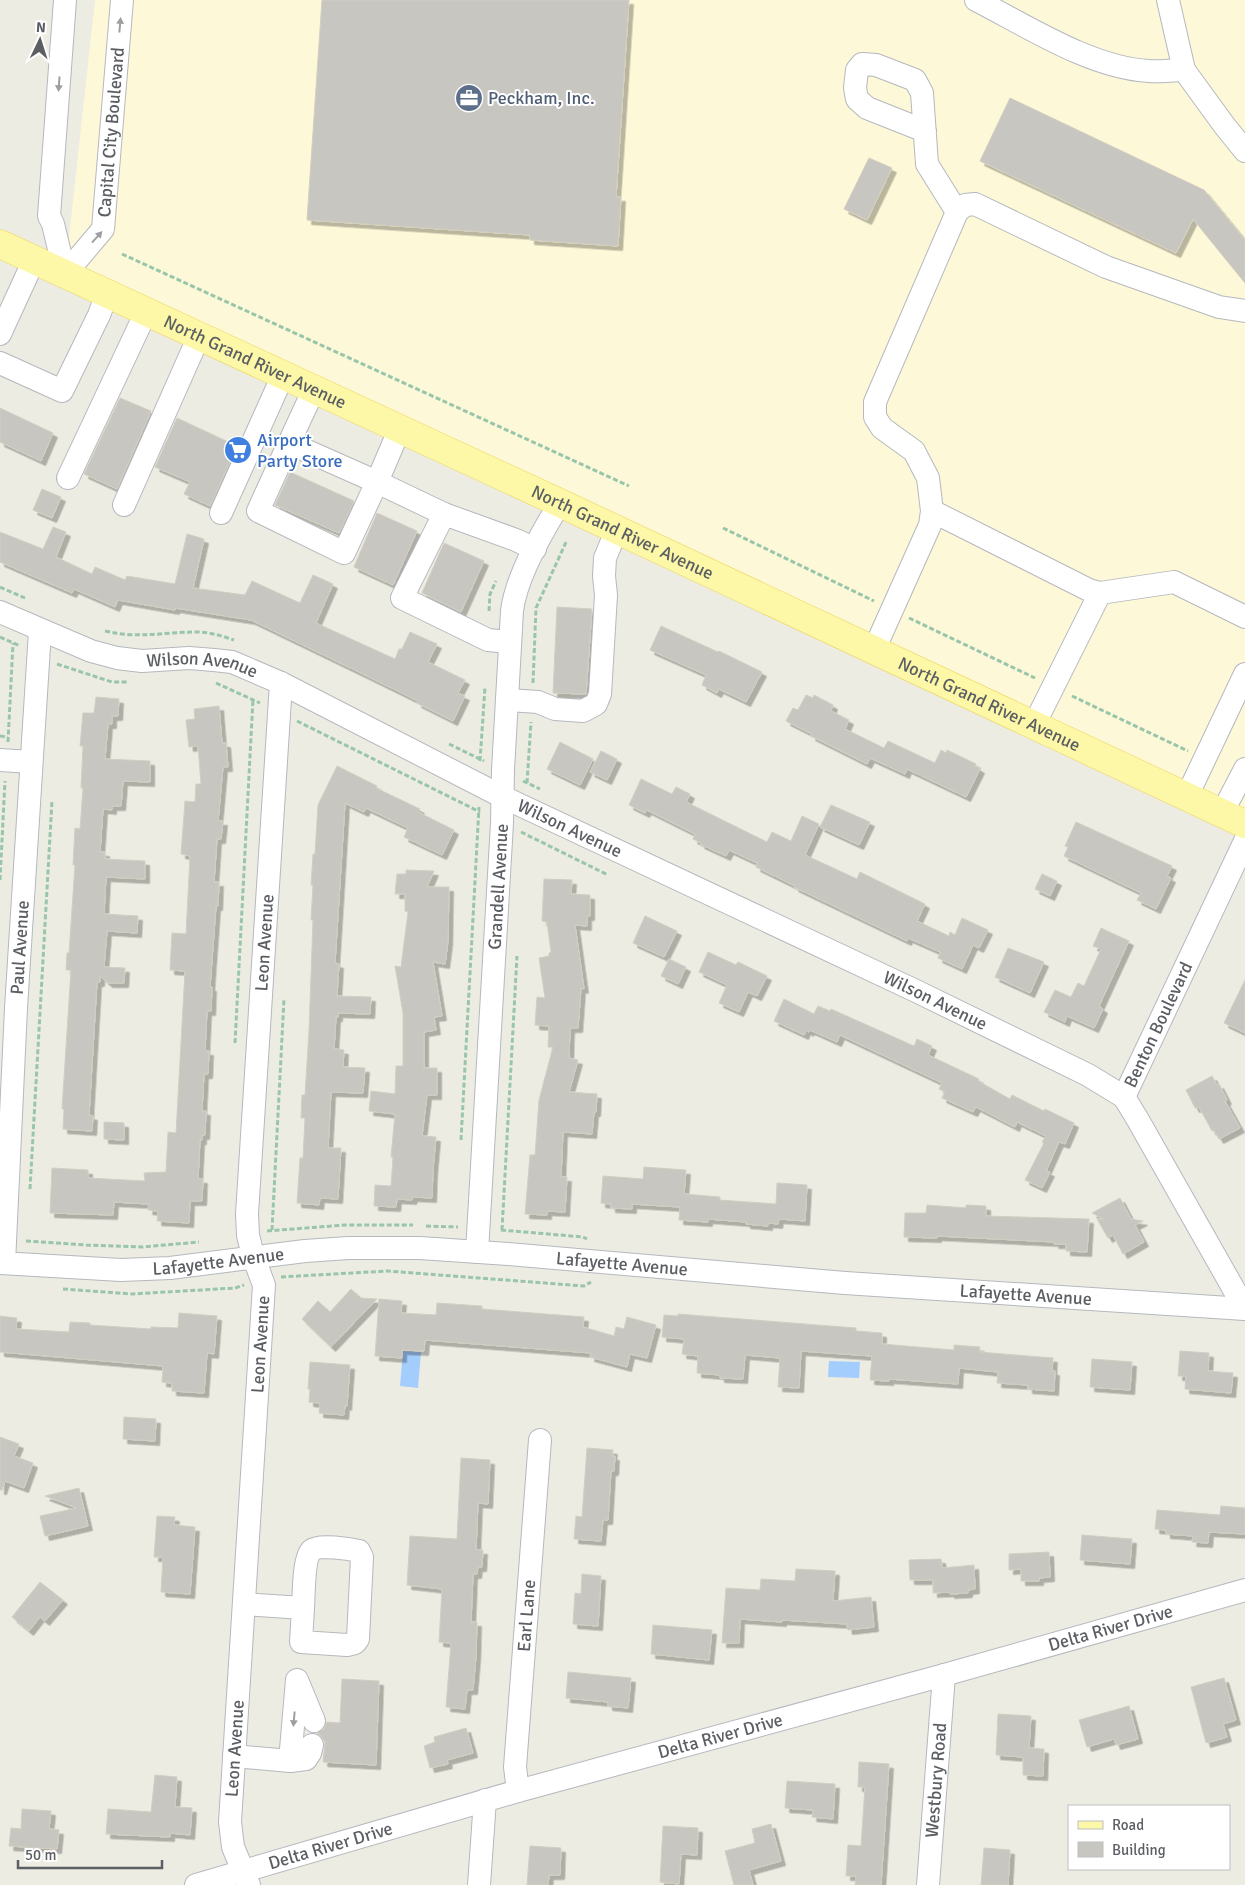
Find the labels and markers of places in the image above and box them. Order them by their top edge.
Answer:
office icon: Peckham, Inc. [454,83,484,113]
place label: Peckham, Inc. [488,87,595,109]
place label: Airport Party Store [257,429,342,472]
supermarket icon: Airport Party Store [223,435,253,465]

